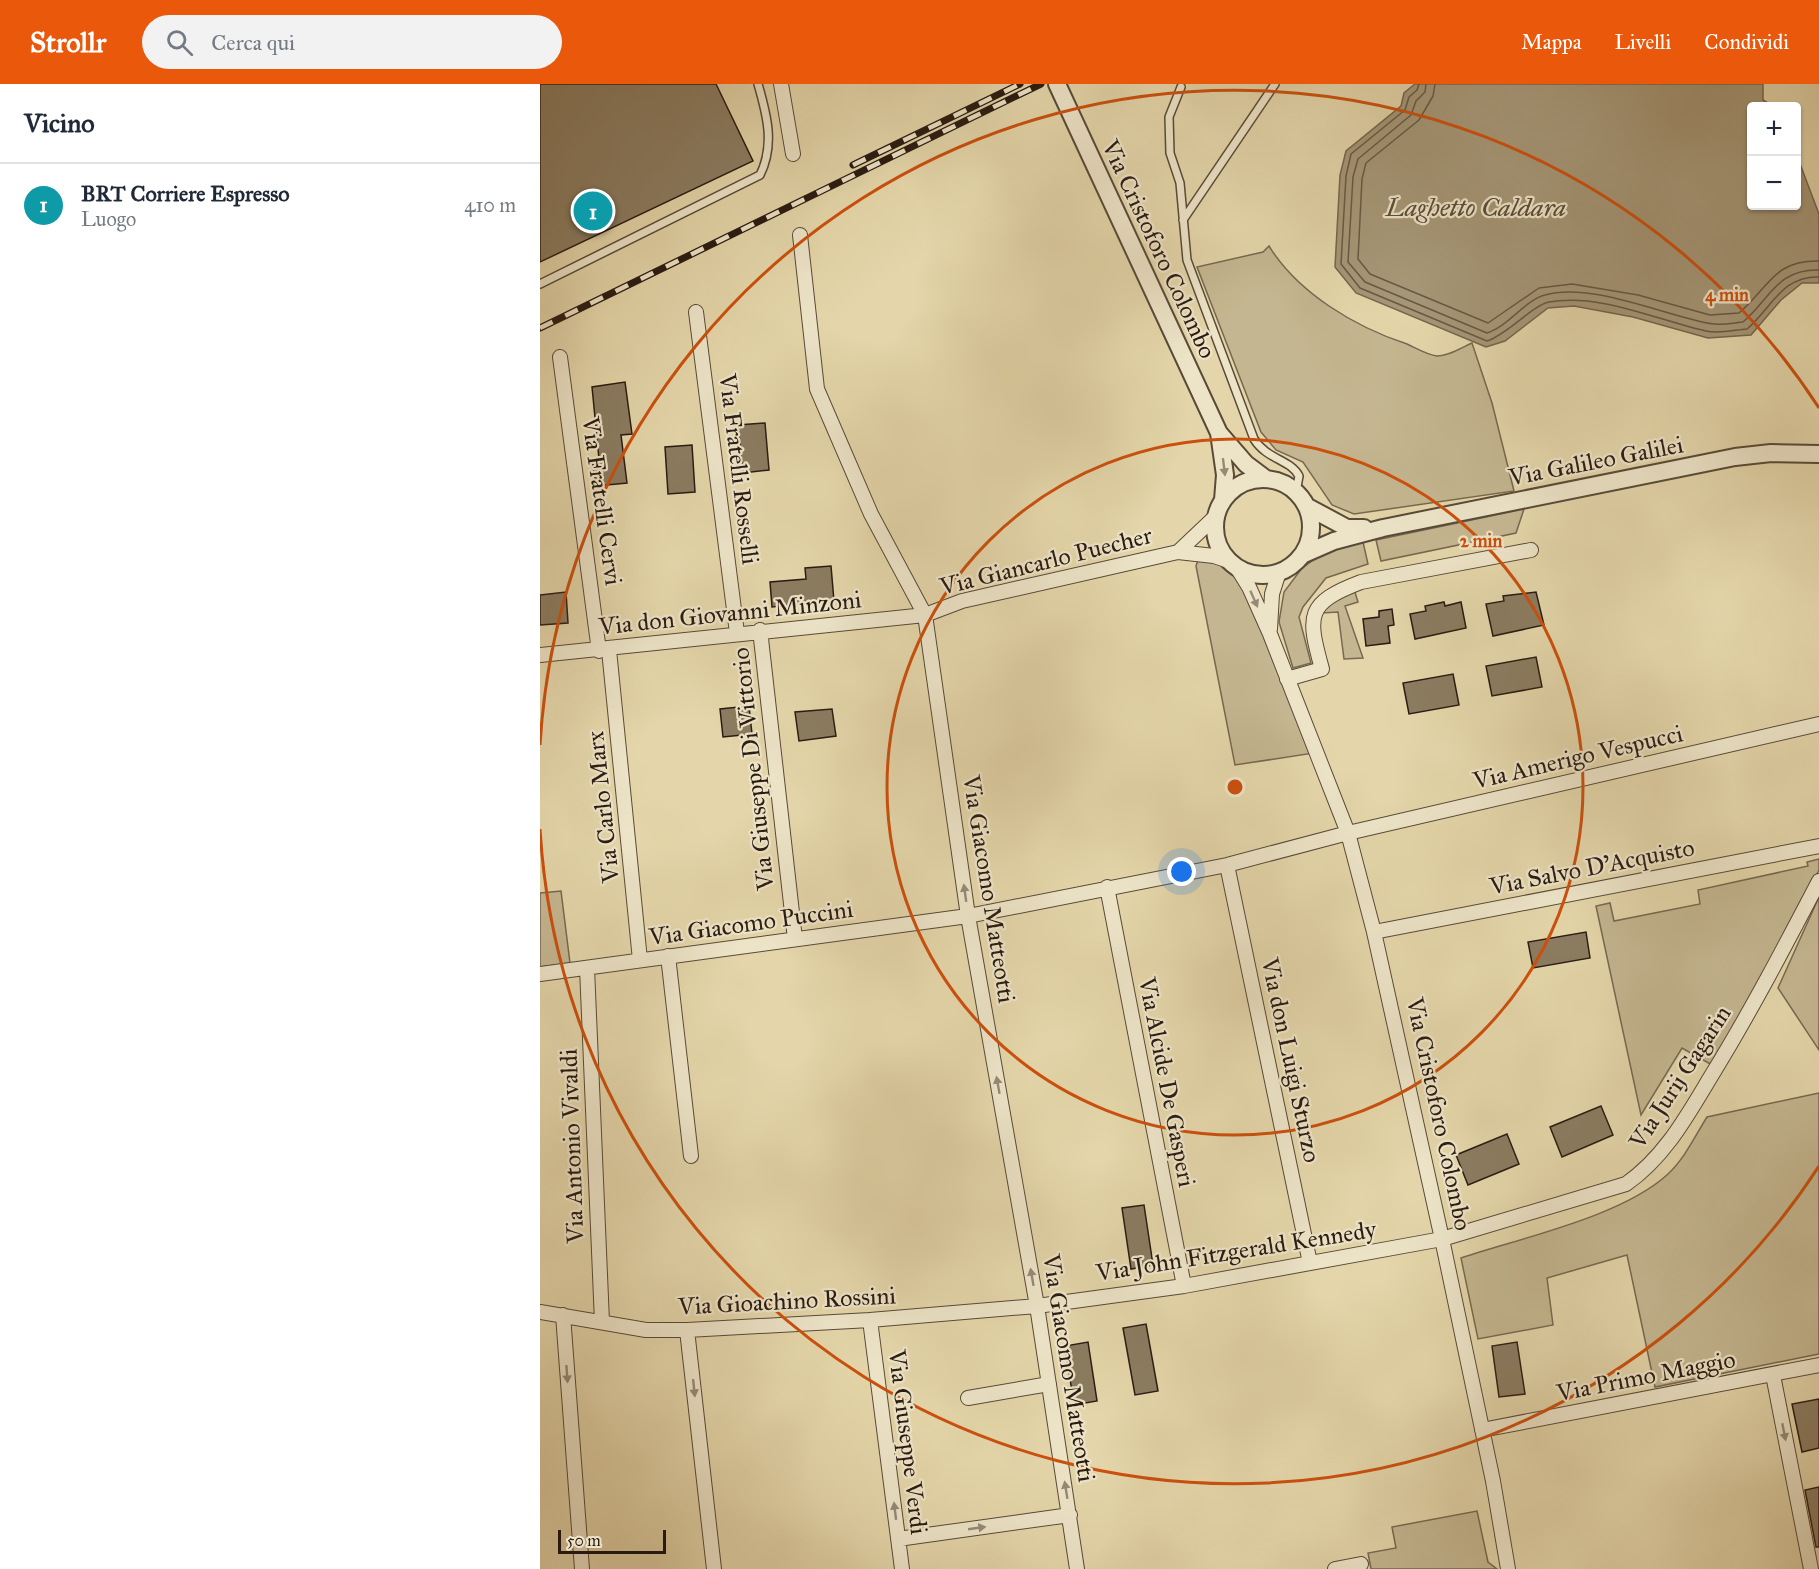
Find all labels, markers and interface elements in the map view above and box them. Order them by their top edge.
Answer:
search box [142,15,562,69]
text: Strollr [30,25,106,60]
icon: search [163,26,196,59]
text: Cerca qui [211,29,295,56]
text: Mappa [1521,29,1582,55]
text: Livelli [1615,29,1671,55]
text: Condividi [1704,29,1789,55]
map controls [1747,102,1801,210]
button: + [1747,102,1801,156]
text: Vicino [24,107,95,139]
street label: Via Cristoforo Colombo [1095,134,1223,363]
button: − [1747,156,1801,210]
text: BRT Corriere Espresso [81,180,289,207]
pin: 1 [574,188,612,234]
water label: Laghetto Caldara [1385,191,1566,223]
text: 1 [40,193,47,217]
text: 410 m [464,193,516,217]
text: Luogo [81,207,136,231]
text: 4 min [1705,284,1749,307]
street label: Via Fratelli Rosselli [712,371,766,567]
street label: Via Fratelli Cervi [575,414,629,588]
street label: Via Galileo Galilei [1505,429,1686,493]
one-way arrow [1219,458,1228,477]
street label: Via Giancarlo Puecher [936,520,1155,602]
text: 2 min [1460,530,1503,552]
street label: Via don Giovanni Minzoni [596,584,863,642]
one-way arrow [1250,590,1259,607]
street label: Via Giuseppe Di Vittorio [725,646,781,893]
street label: Via Amerigo Vespucci [1469,718,1686,796]
street label: Via Carlo Marx [580,729,626,885]
street label: Via Giacomo Matteotti [956,772,1022,1006]
centre of rings [1225,777,1245,797]
street label: Via Salvo D’Acquisto [1486,832,1697,902]
your location [1167,857,1196,886]
one-way arrow [960,883,969,902]
street label: Via Giacomo Puccini [646,894,855,952]
street label: Via don Luigi Sturzo [1254,954,1327,1165]
street label: Via Alcide De Gasperi [1132,974,1202,1190]
street label: Via Cristoforo Colombo [1399,994,1478,1233]
street label: Via Jurij Gagarin [1622,1000,1737,1155]
street label: Via Antonio Vivaldi [554,1048,590,1245]
one-way arrow [993,1075,1002,1094]
street label: Via John Fitzgerald Kennedy [1093,1214,1379,1288]
street label: Via Giacomo Matteotti [1036,1251,1102,1485]
one-way arrow [1027,1267,1036,1286]
street label: Via Gioachino Rossini [676,1280,897,1322]
street label: Via Primo Maggio [1553,1344,1738,1408]
street label: Via Giuseppe Verdi [882,1347,934,1536]
one-way arrow [562,1364,572,1383]
one-way arrow [689,1379,698,1398]
one-way arrow [1780,1423,1789,1442]
one-way arrow [1061,1481,1070,1500]
one-way arrow [890,1501,899,1520]
one-way arrow [968,1523,987,1532]
scale bar [558,1527,666,1554]
text: 50 m [567,1531,601,1550]

